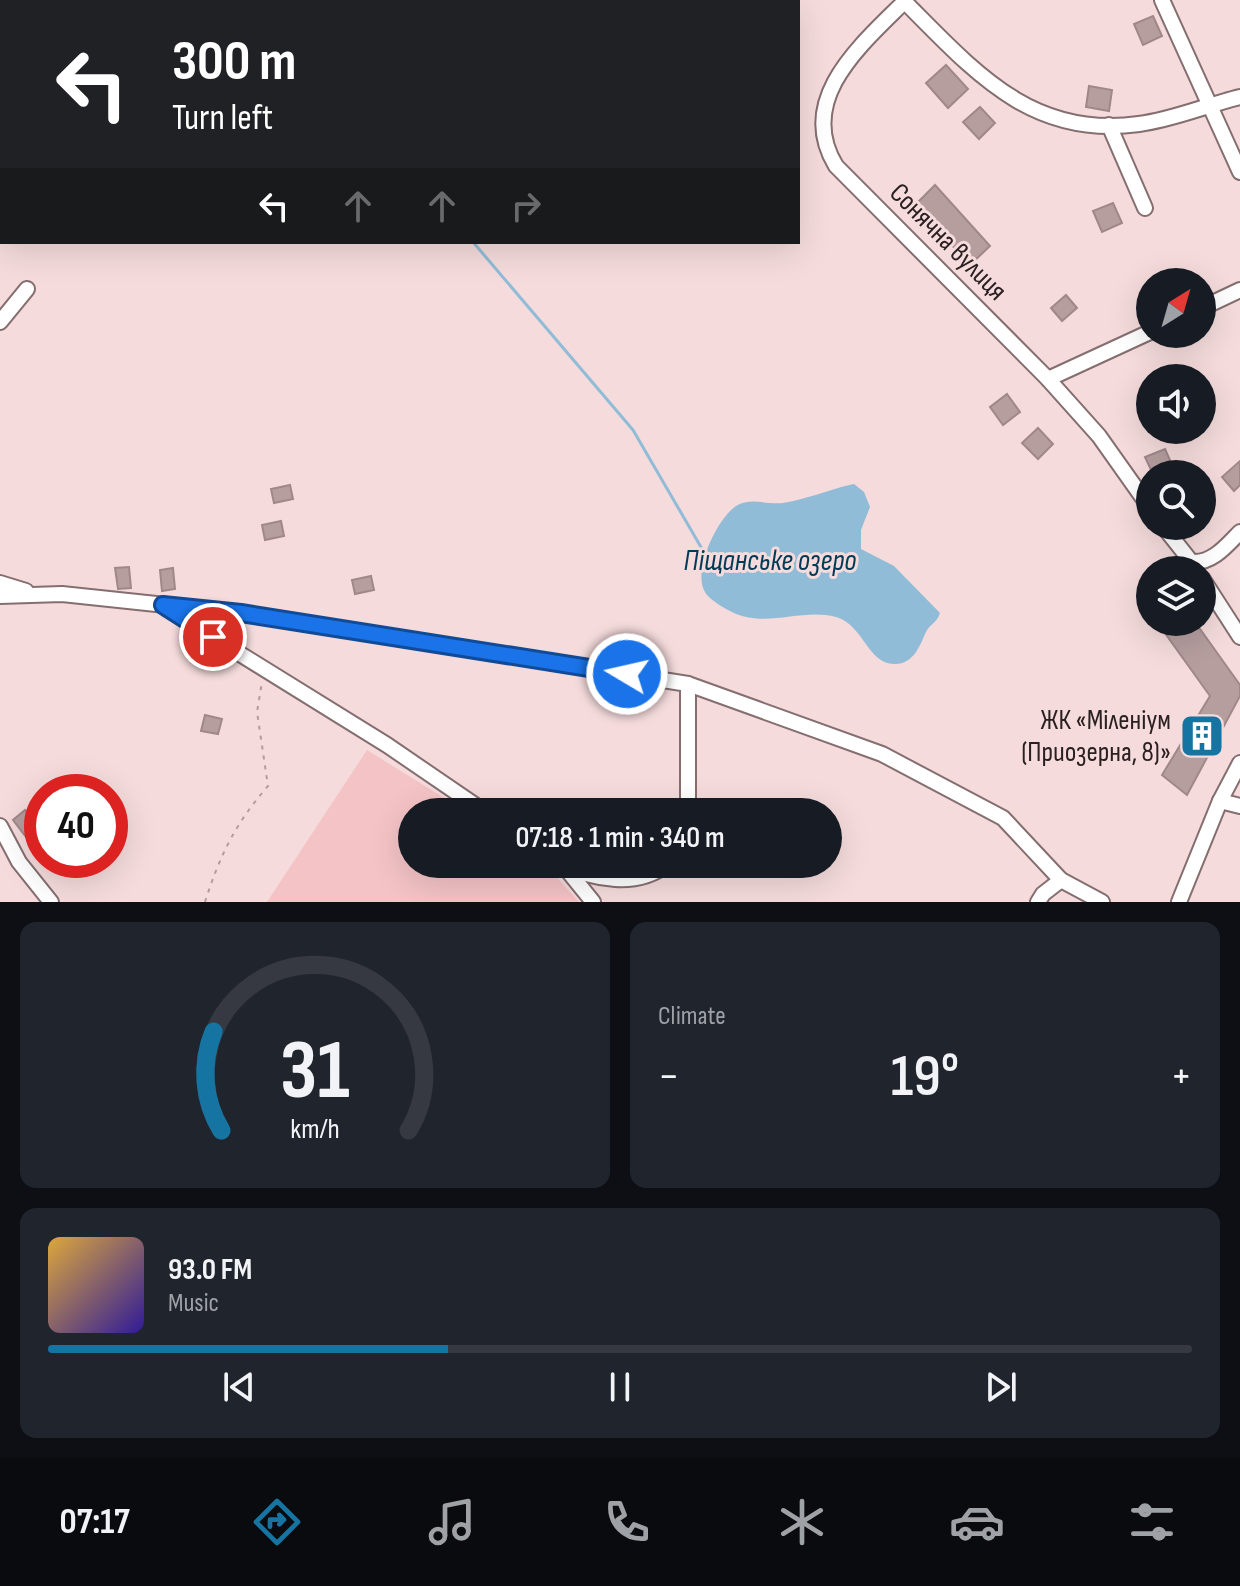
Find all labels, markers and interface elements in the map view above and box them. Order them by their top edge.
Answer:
text: 300 m [172,29,296,96]
icon: left [40,32,144,136]
text: Turn left [172,97,273,140]
street label: Сонячна вулиця [882,176,1014,308]
icon: left [252,184,296,228]
icon: ahead [336,184,380,228]
icon: ahead [420,184,464,228]
icon: right [504,184,548,228]
north arrow [1136,268,1216,348]
map controls [1136,268,1216,636]
button: sound [1136,364,1216,444]
button: search [1136,460,1216,540]
water label: Піщанське озеро [684,543,856,579]
button: layers [1136,556,1216,636]
pin [179,603,247,671]
icon: arrive [191,615,235,659]
position arrow [585,632,669,716]
place label: ЖК «Міленіум (Приозерна, 8)» [1021,704,1171,769]
building icon: ЖК «Міленіум (Приозерна, 8)» [1178,712,1226,760]
speed limit sign: 40 [24,774,128,878]
text: 07:18 · 1 min · 340 m [516,820,725,856]
text: Climate [658,1001,726,1032]
text: 31 [280,1022,350,1122]
text: 19° [891,1041,959,1113]
text: − [658,1050,680,1103]
text: + [1170,1050,1192,1103]
text: km/h [290,1112,340,1147]
text: 93.0 FM [168,1252,252,1288]
text: Music [168,1288,219,1319]
icon: previous [217,1365,261,1409]
icon: pause [598,1365,642,1409]
icon: next [979,1365,1023,1409]
icon: directions [249,1494,305,1550]
icon: music [424,1494,480,1550]
icon: phone [599,1494,655,1550]
icon: climate [774,1494,830,1550]
icon: car [949,1494,1005,1550]
icon: filters [1124,1494,1180,1550]
text: 07:17 [60,1501,130,1544]

